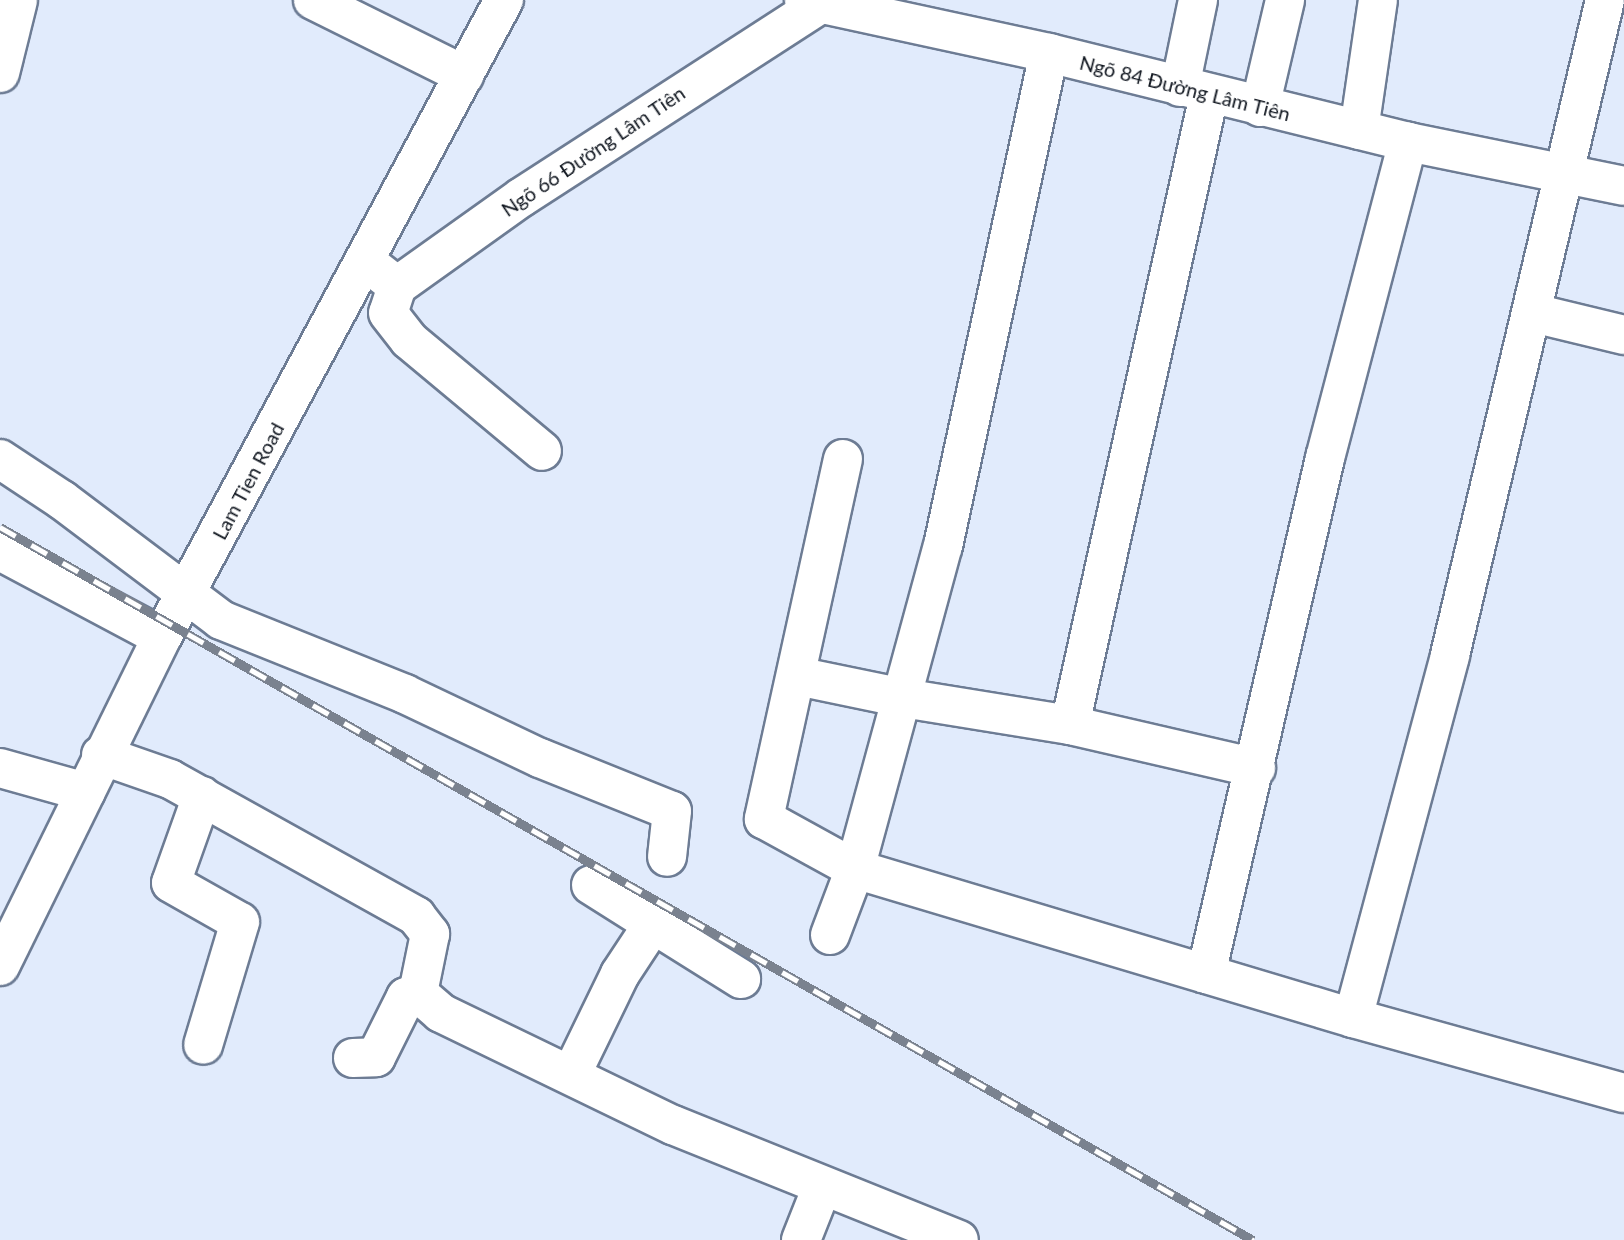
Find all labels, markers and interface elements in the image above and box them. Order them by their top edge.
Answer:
street label: Ngõ 84 Đường Lâm Tiên [1077,50,1293,126]
street label: Ngõ 66 Đường Lâm Tiên [496,80,690,222]
street label: Lam Tien Road [207,418,289,544]

